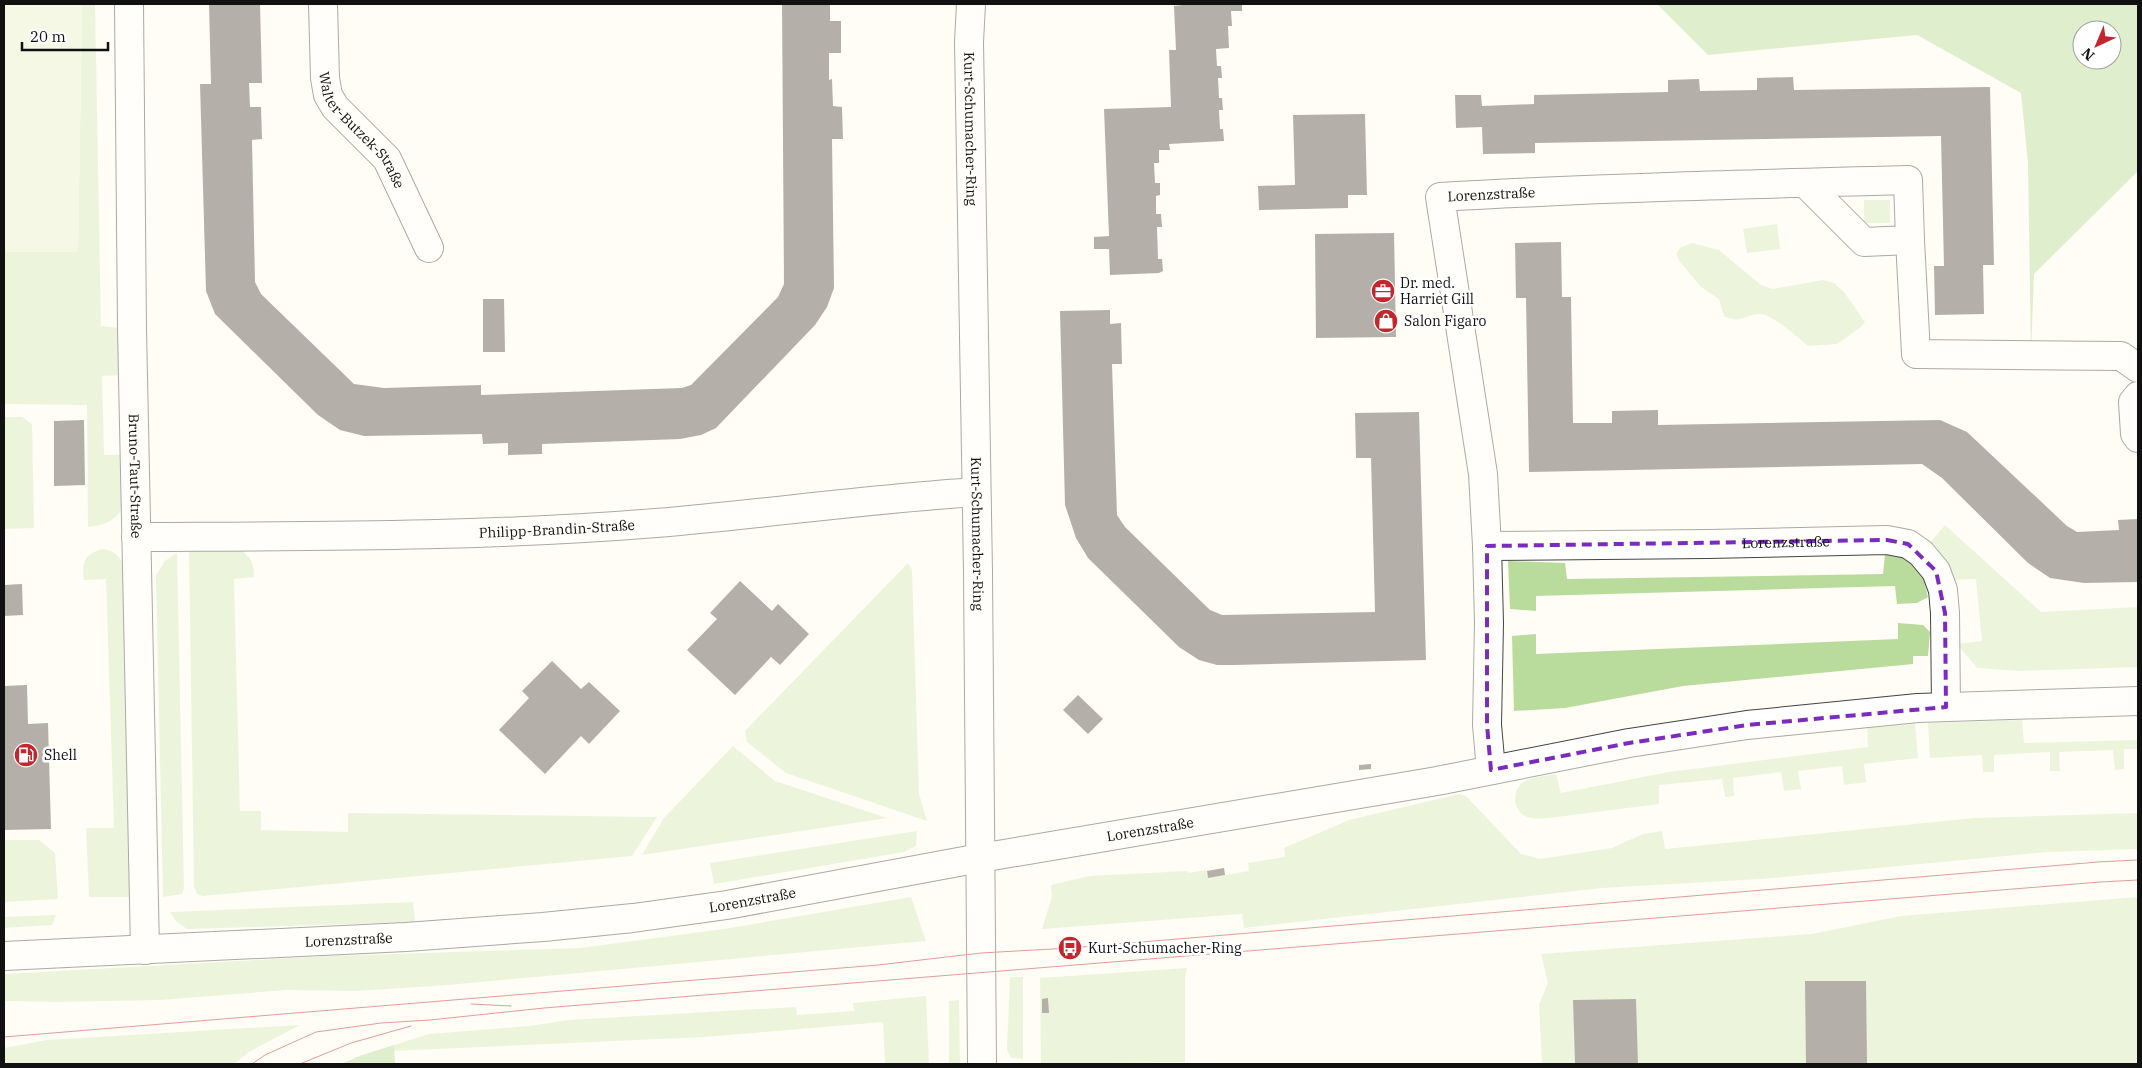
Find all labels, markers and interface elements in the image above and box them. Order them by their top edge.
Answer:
scale bar [22,20,109,52]
north arrow [2072,20,2122,70]
text: 20 m [30,27,66,46]
text: N [2078,44,2098,65]
street label: Kurt-Schumacher-Ring [960,52,981,206]
street label: Walter-Butzek-Straße [315,70,409,191]
street label: Lorenzstraße [1447,183,1536,206]
place label: Dr. med. Harriet Gill [1400,274,1474,308]
office icon: Dr. med. Harriet Gill [1370,278,1396,304]
shop icon: Salon Figaro [1373,308,1399,334]
place label: Salon Figaro [1404,312,1486,330]
street label: Bruno-Taut-Straße [125,413,145,539]
street label: Kurt-Schumacher-Ring [967,457,987,611]
street label: Philipp-Brandin-Straße [478,516,636,542]
street label: Lorenzstraße [1742,532,1830,552]
fuel station icon: Shell [13,742,39,768]
place label: Shell [44,746,77,764]
street label: Lorenzstraße [1105,813,1195,846]
street label: Lorenzstraße [708,883,797,916]
street label: Lorenzstraße [304,929,393,951]
bus stop icon: Kurt-Schumacher-Ring [1057,935,1083,961]
place label: Kurt-Schumacher-Ring [1088,939,1242,957]

